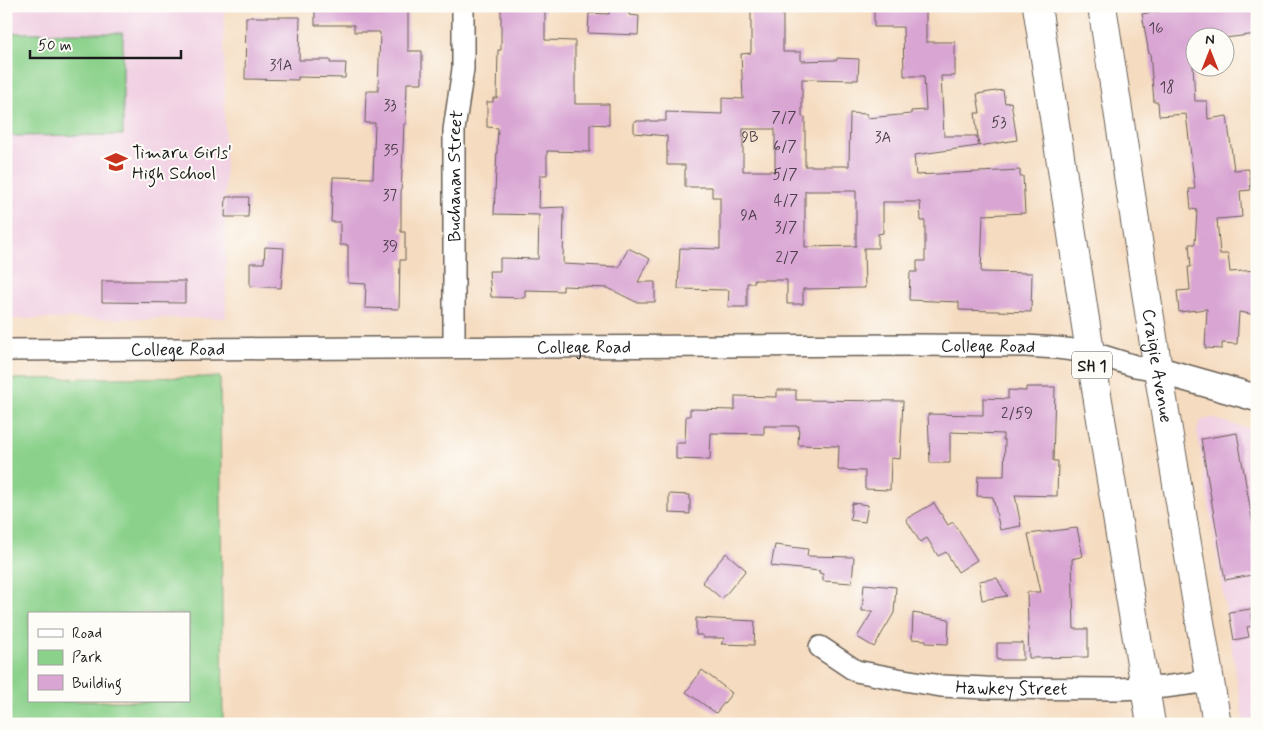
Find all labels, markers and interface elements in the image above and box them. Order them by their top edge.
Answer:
house number: 16 [1148,19,1164,39]
scale bar [30,28,181,60]
north arrow [1186,28,1236,78]
text: N [1205,31,1215,49]
text: 50 m [38,36,72,56]
house number: 31A [269,56,293,76]
house number: 18 [1160,78,1174,98]
house number: 33 [383,96,397,116]
house number: 7/7 [772,108,796,128]
street label: Buchanan Street [443,109,470,242]
house number: 53 [991,113,1007,133]
house number: 9B [742,128,758,148]
house number: 3A [875,128,891,148]
house number: 6/7 [773,137,797,157]
place label: Timaru Girls' High School [132,141,232,188]
house number: 35 [384,141,398,161]
school or university icon: Timaru Girls' High School [103,149,129,175]
house number: 5/7 [773,165,797,185]
house number: 37 [383,186,398,206]
house number: 4/7 [774,191,798,211]
house number: 9A [740,206,758,226]
house number: 3/7 [775,218,797,238]
house number: 39 [382,237,398,257]
house number: 2/7 [776,248,799,268]
street label: Craigie Avenue [1136,307,1178,425]
street label: College Road [941,334,1036,360]
street label: College Road [537,336,631,360]
street label: College Road [131,338,225,362]
road number: SH 1 [1072,352,1112,378]
house number: 2/59 [1001,404,1033,424]
legend [28,612,190,702]
text: Road [72,624,102,644]
text: Park [72,648,102,668]
text: Building [72,674,122,695]
street label: Hawkey Street [955,676,1068,702]

